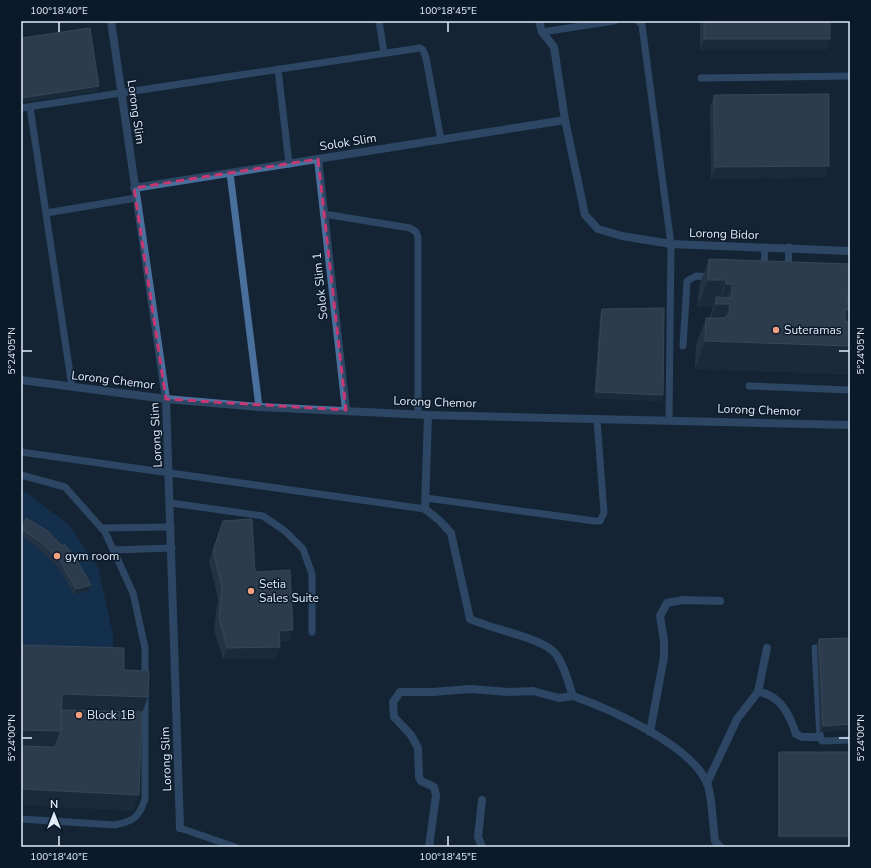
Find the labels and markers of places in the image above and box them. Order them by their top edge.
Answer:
place label: Suteramas [784,322,842,338]
marker: Suteramas [771,325,781,335]
place label: gym room [65,548,119,564]
marker: gym room [52,551,62,561]
place label: Setia Sales Suite [259,576,319,606]
marker: Setia Sales Suite [246,586,256,596]
place label: Block 1B [87,707,135,723]
marker: Block 1B [74,710,84,720]

